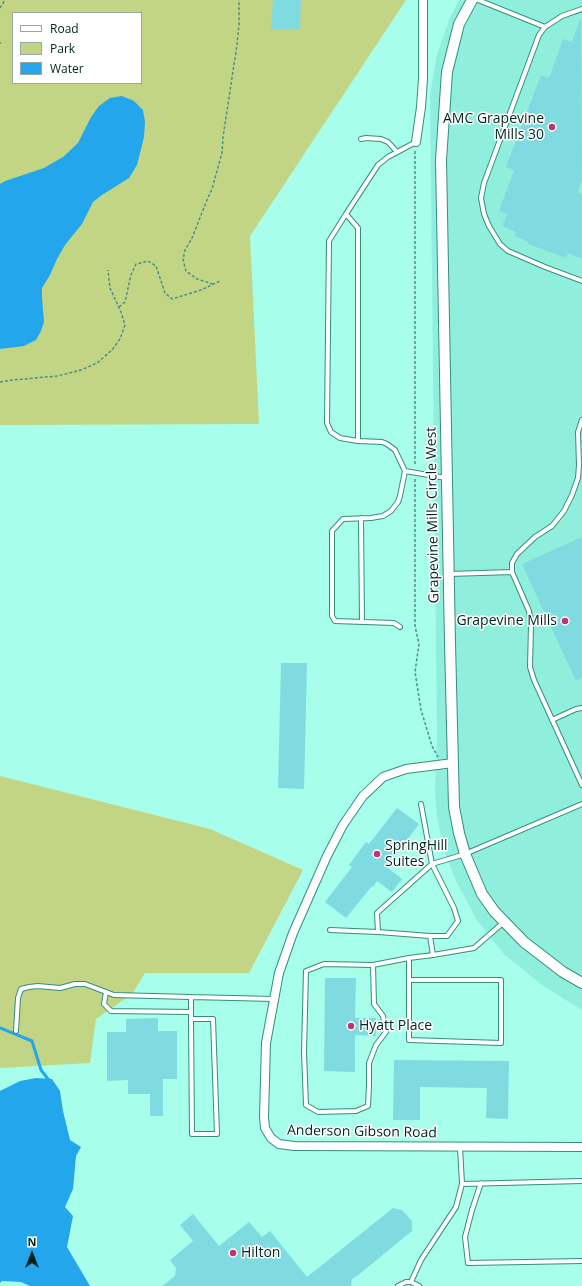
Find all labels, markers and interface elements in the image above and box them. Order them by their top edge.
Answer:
legend [12,12,142,84]
text: Road [50,20,79,37]
text: Park [50,40,75,57]
text: Water [50,60,84,77]
place label: AMC Grapevine Mills 30 [443,111,544,144]
marker: AMC Grapevine Mills 30 [547,122,557,132]
street label: Grapevine Mills Circle West [423,427,443,603]
place label: Grapevine Mills [456,613,557,629]
marker: Grapevine Mills [560,616,570,626]
place label: SpringHill Suites [385,838,448,870]
marker: SpringHill Suites [372,849,382,859]
place label: Hyatt Place [359,1018,432,1034]
marker: Hyatt Place [346,1021,356,1031]
street label: Anderson Gibson Road [287,1122,437,1142]
north arrow [12,1234,52,1274]
text: N [28,1234,36,1249]
place label: Hilton [241,1245,280,1261]
marker: Hilton [228,1248,238,1258]

